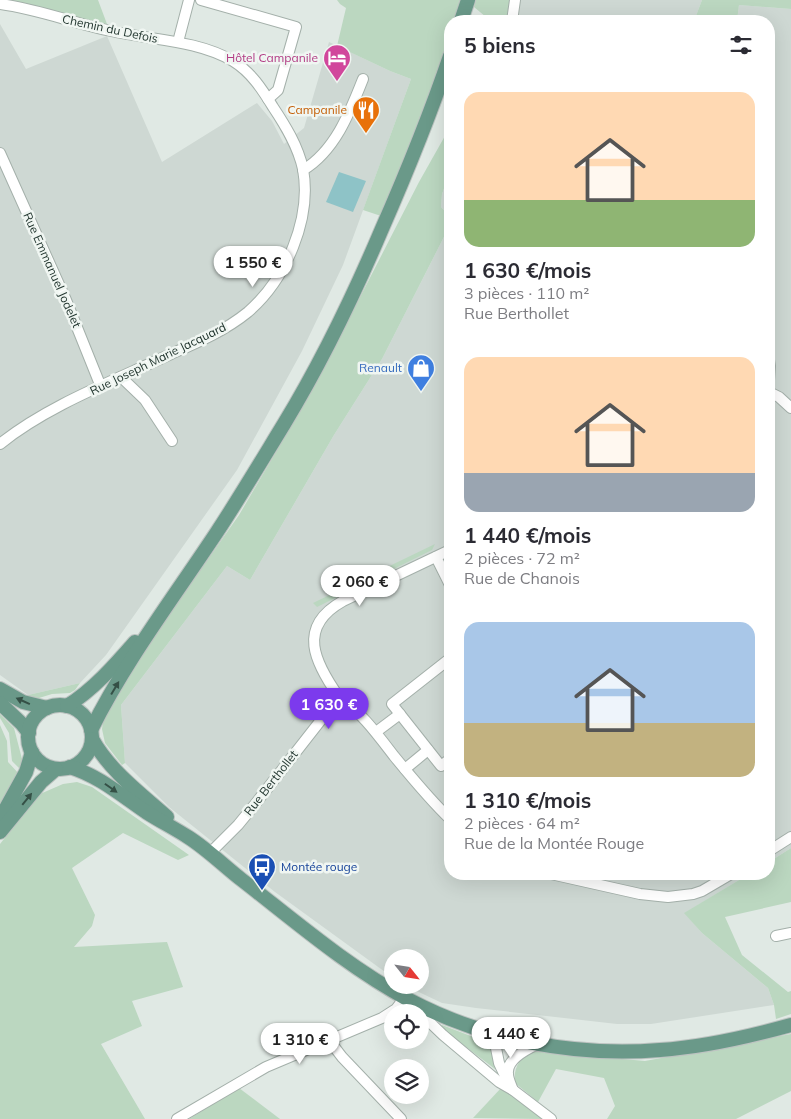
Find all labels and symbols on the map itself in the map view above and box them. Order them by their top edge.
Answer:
street label: Chemin du Defois [61,11,159,46]
hotel icon: Hôtel Campanile [322,43,352,82]
place label: Hôtel Campanile [226,50,318,65]
restaurant icon: Campanile [351,95,381,134]
place label: Campanile [288,102,347,117]
street label: Rue Emmanuel Jodelet [20,210,85,330]
pin: 1 550 € [207,246,299,288]
street label: Rue Joseph Marie Jacquard [87,319,228,398]
shop icon: Renault [406,353,436,392]
place label: Renault [359,360,402,375]
pin: 2 060 € [314,564,406,607]
one-way arrow [110,681,119,694]
pin: 1 630 € [283,688,375,730]
one-way arrow [16,696,30,704]
street label: Rue Berthollet [240,747,301,818]
one-way arrow [104,783,118,793]
one-way arrow [21,793,32,806]
bus stop icon: Montée rouge [247,852,277,891]
place label: Montée rouge [281,859,357,874]
north arrow [384,949,429,994]
pin: 1 440 € [465,1016,557,1059]
pin: 1 310 € [254,1022,346,1065]

